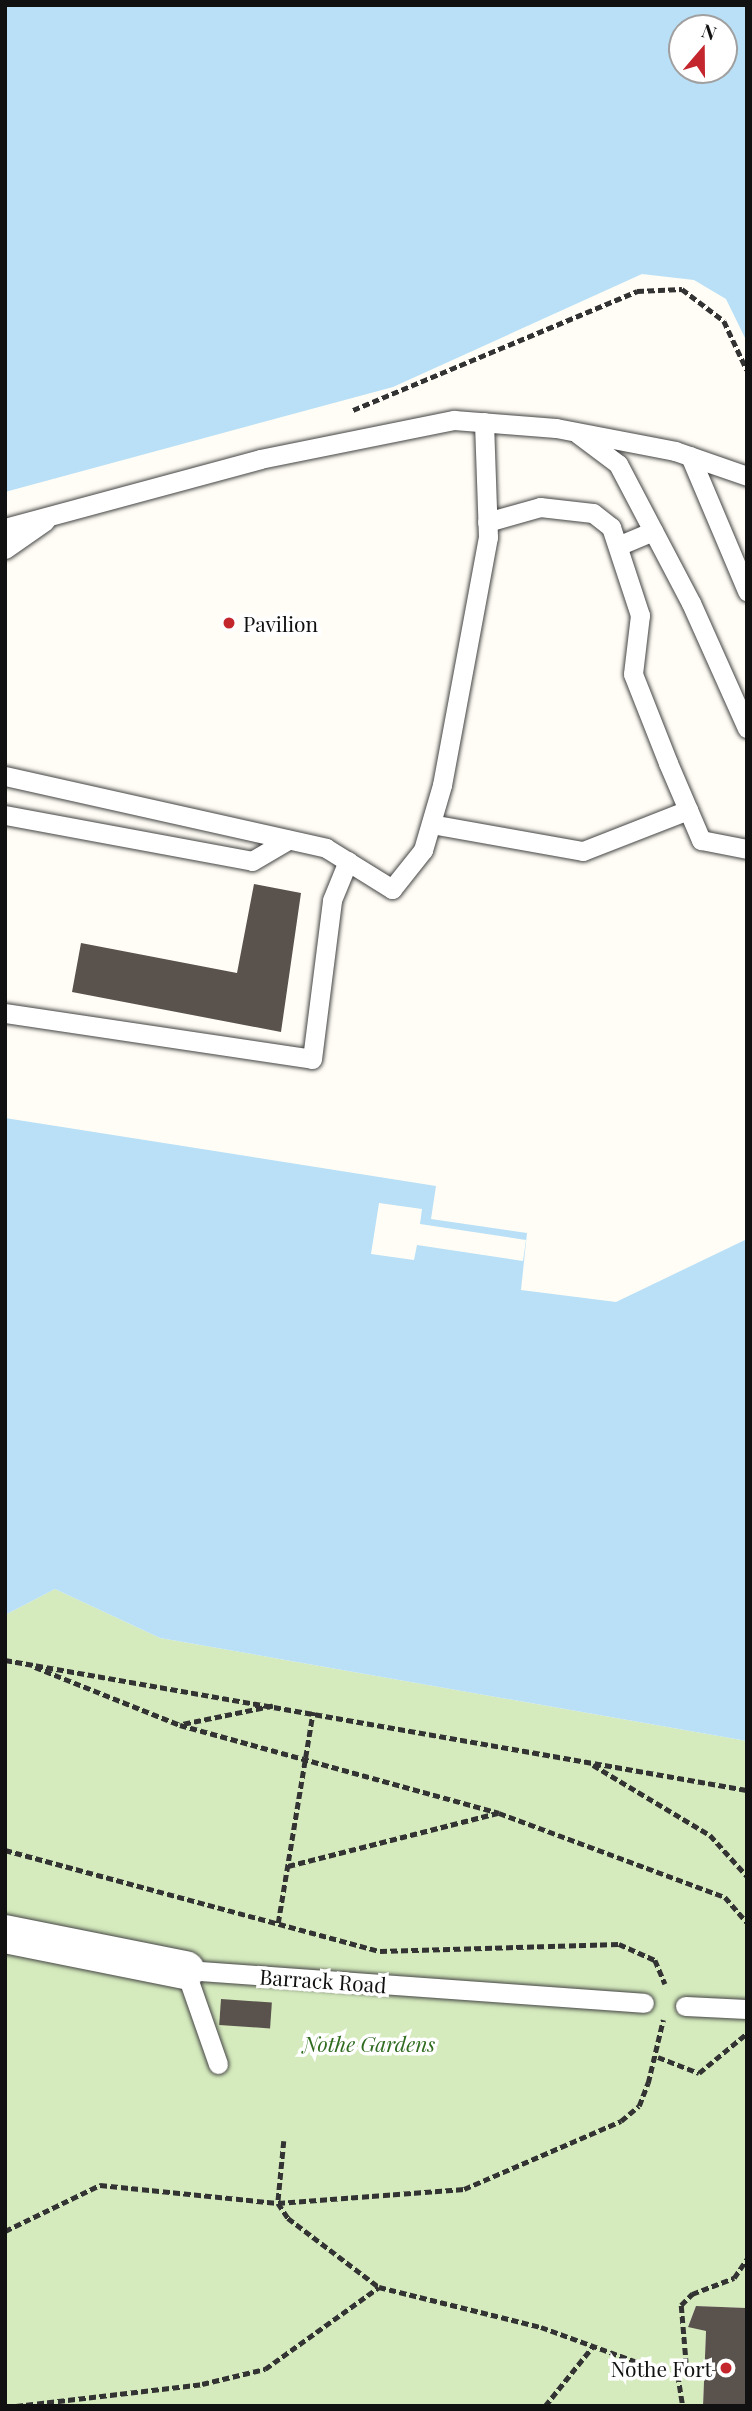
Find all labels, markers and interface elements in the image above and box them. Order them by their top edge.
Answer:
north arrow [668,14,738,84]
text: N [699,17,720,46]
place label: Pavilion [243,610,318,636]
marker: Pavilion [221,615,237,631]
street label: Barrack Road [259,1963,387,1997]
park label: Nothe Gardens [303,2030,435,2056]
place label: Nothe Fort [611,2355,712,2381]
marker: Nothe Fort [718,2360,734,2376]

